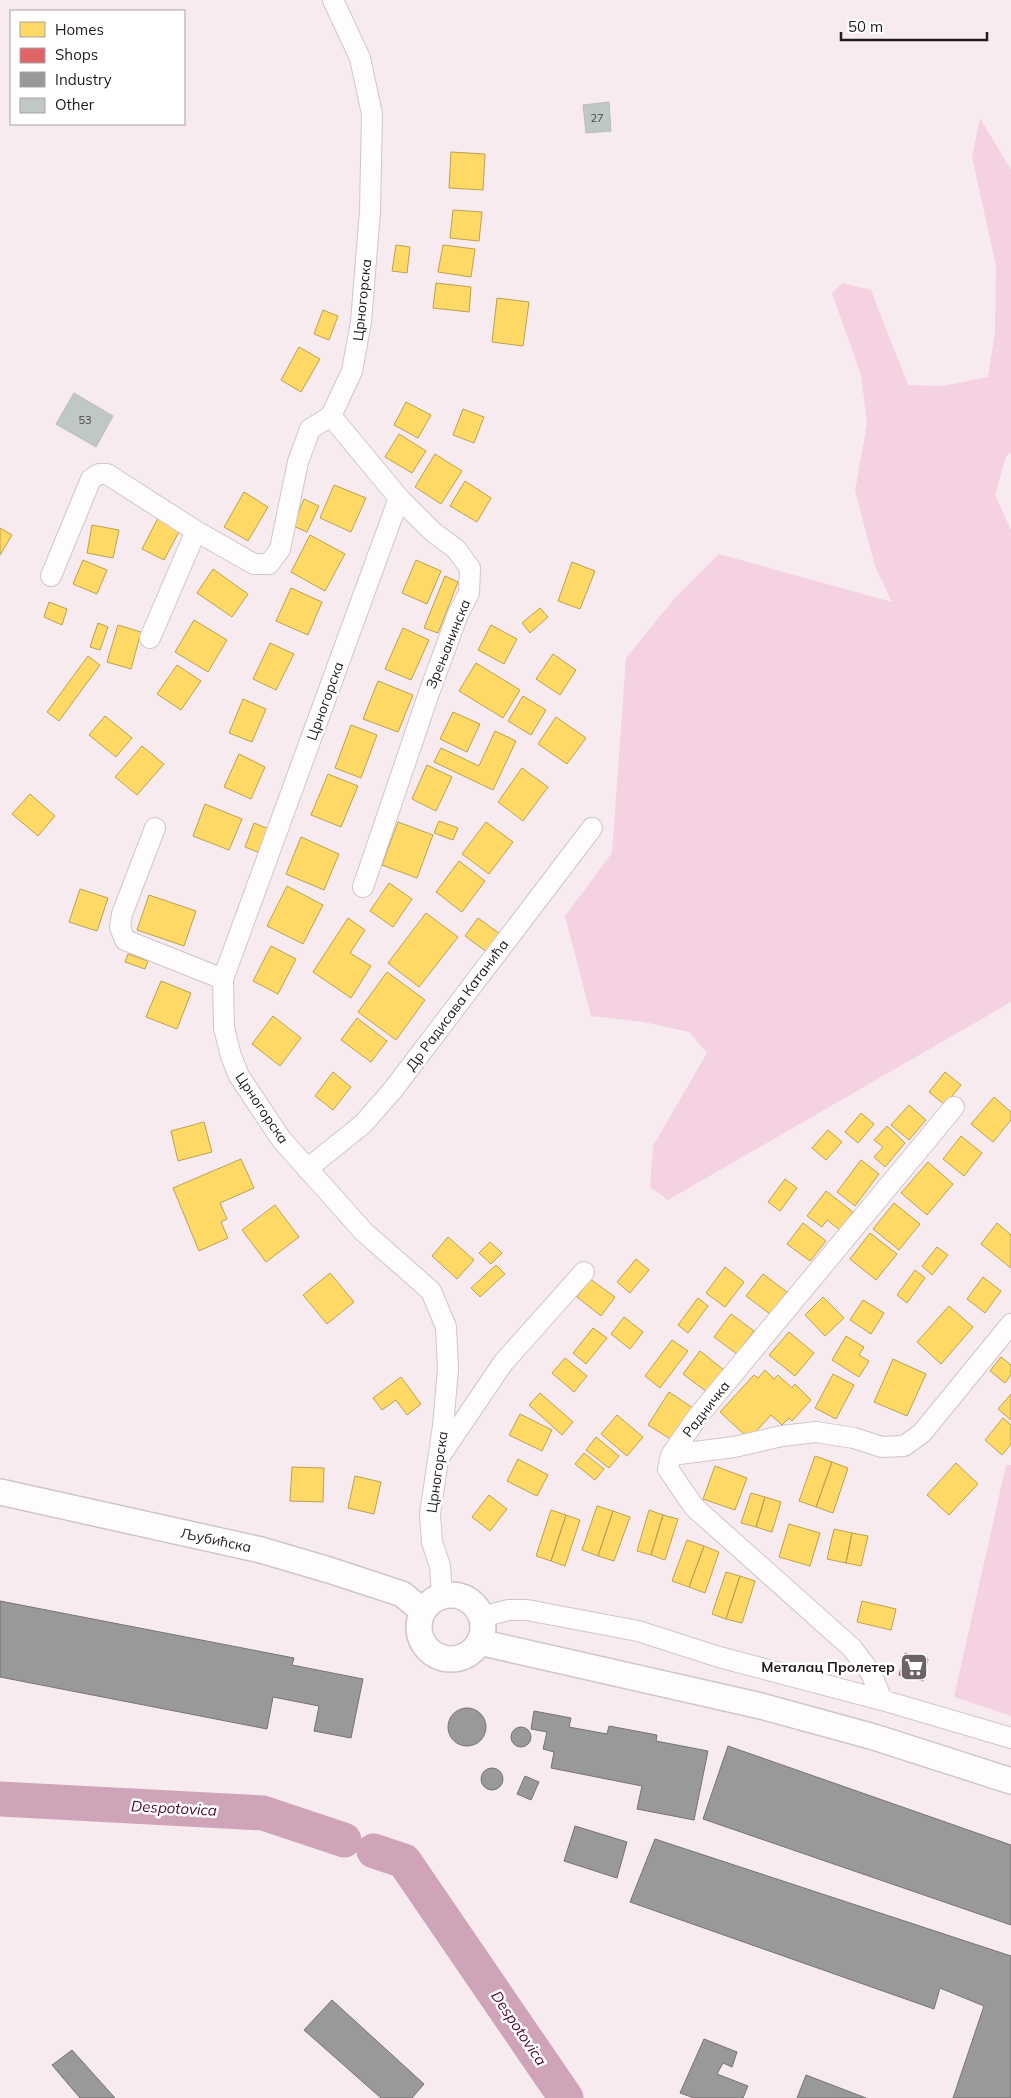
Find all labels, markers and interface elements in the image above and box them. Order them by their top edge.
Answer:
legend [10,10,185,125]
scale bar [841,10,987,42]
text: 50 m [848,17,883,36]
text: Homes [55,20,104,39]
text: Shops [55,45,98,64]
text: Industry [55,70,112,89]
text: Other [55,95,95,114]
house number: 27 [590,111,604,125]
street label: Црногорска [349,258,375,342]
house number: 53 [78,413,92,427]
street label: Зрењанинска [422,597,474,691]
street label: Црногорска [302,659,348,743]
street label: Др Радисава Катанића [402,936,512,1074]
street label: Црногорска [232,1069,292,1147]
street label: Радничка [678,1377,734,1441]
street label: Црногорска [422,1430,452,1514]
street label: Љубићска [179,1524,253,1556]
supermarket icon: Металац Пролетер [899,1652,929,1682]
place label: Металац Пролетер [761,1658,895,1676]
water label: Despotovica [131,1796,217,1820]
water label: Despotovica [487,1987,551,2069]

